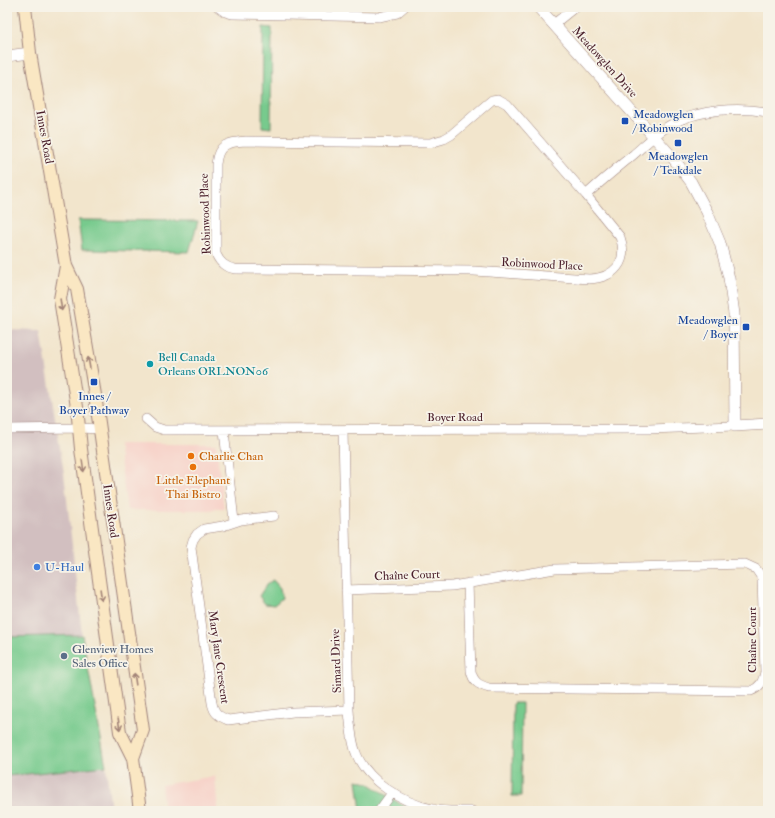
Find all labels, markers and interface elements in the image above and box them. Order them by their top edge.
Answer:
street label: Meadowglen Drive [569,24,640,101]
place label: Meadowglen / Robinwood [632,107,693,136]
street label: Innes Road [32,109,57,165]
marker: Meadowglen / Robinwood [620,116,630,126]
marker: Meadowglen / Teakdale [673,138,683,148]
place label: Meadowglen / Teakdale [648,149,708,178]
street label: Robinwood Place [197,173,214,255]
street label: Robinwood Place [501,255,583,274]
one-way arrow [57,298,65,311]
place label: Meadowglen / Boyer [678,313,739,342]
marker: Meadowglen / Boyer [741,322,751,332]
place label: Bell Canada Orleans ORLNON06 [158,350,269,379]
one-way arrow [85,357,93,370]
marker: Bell Canada Orleans ORLNON06 [145,359,155,369]
marker: Innes / Boyer Pathway [89,377,99,387]
place label: Innes / Boyer Pathway [59,389,130,418]
street label: Boyer Road [427,410,483,425]
place label: Charlie Chan [199,449,263,464]
marker: Charlie Chan [186,451,196,461]
one-way arrow [79,460,87,473]
marker: Little Elephant Thai Bistro [188,462,198,472]
place label: Little Elephant Thai Bistro [156,473,230,502]
street label: Innes Road [99,483,122,539]
place label: U-Haul [45,560,84,575]
marker: U-Haul [32,562,42,572]
street label: Chaîne Court [374,567,440,584]
one-way arrow [97,588,105,601]
street label: Chaîne Court [745,607,760,673]
street label: Mary Jane Crescent [205,609,232,705]
street label: Simard Drive [328,629,345,693]
place label: Glenview Homes Sales Office [72,642,153,671]
marker: Glenview Homes Sales Office [59,651,69,661]
one-way arrow [131,673,139,686]
one-way arrow [115,717,123,730]

